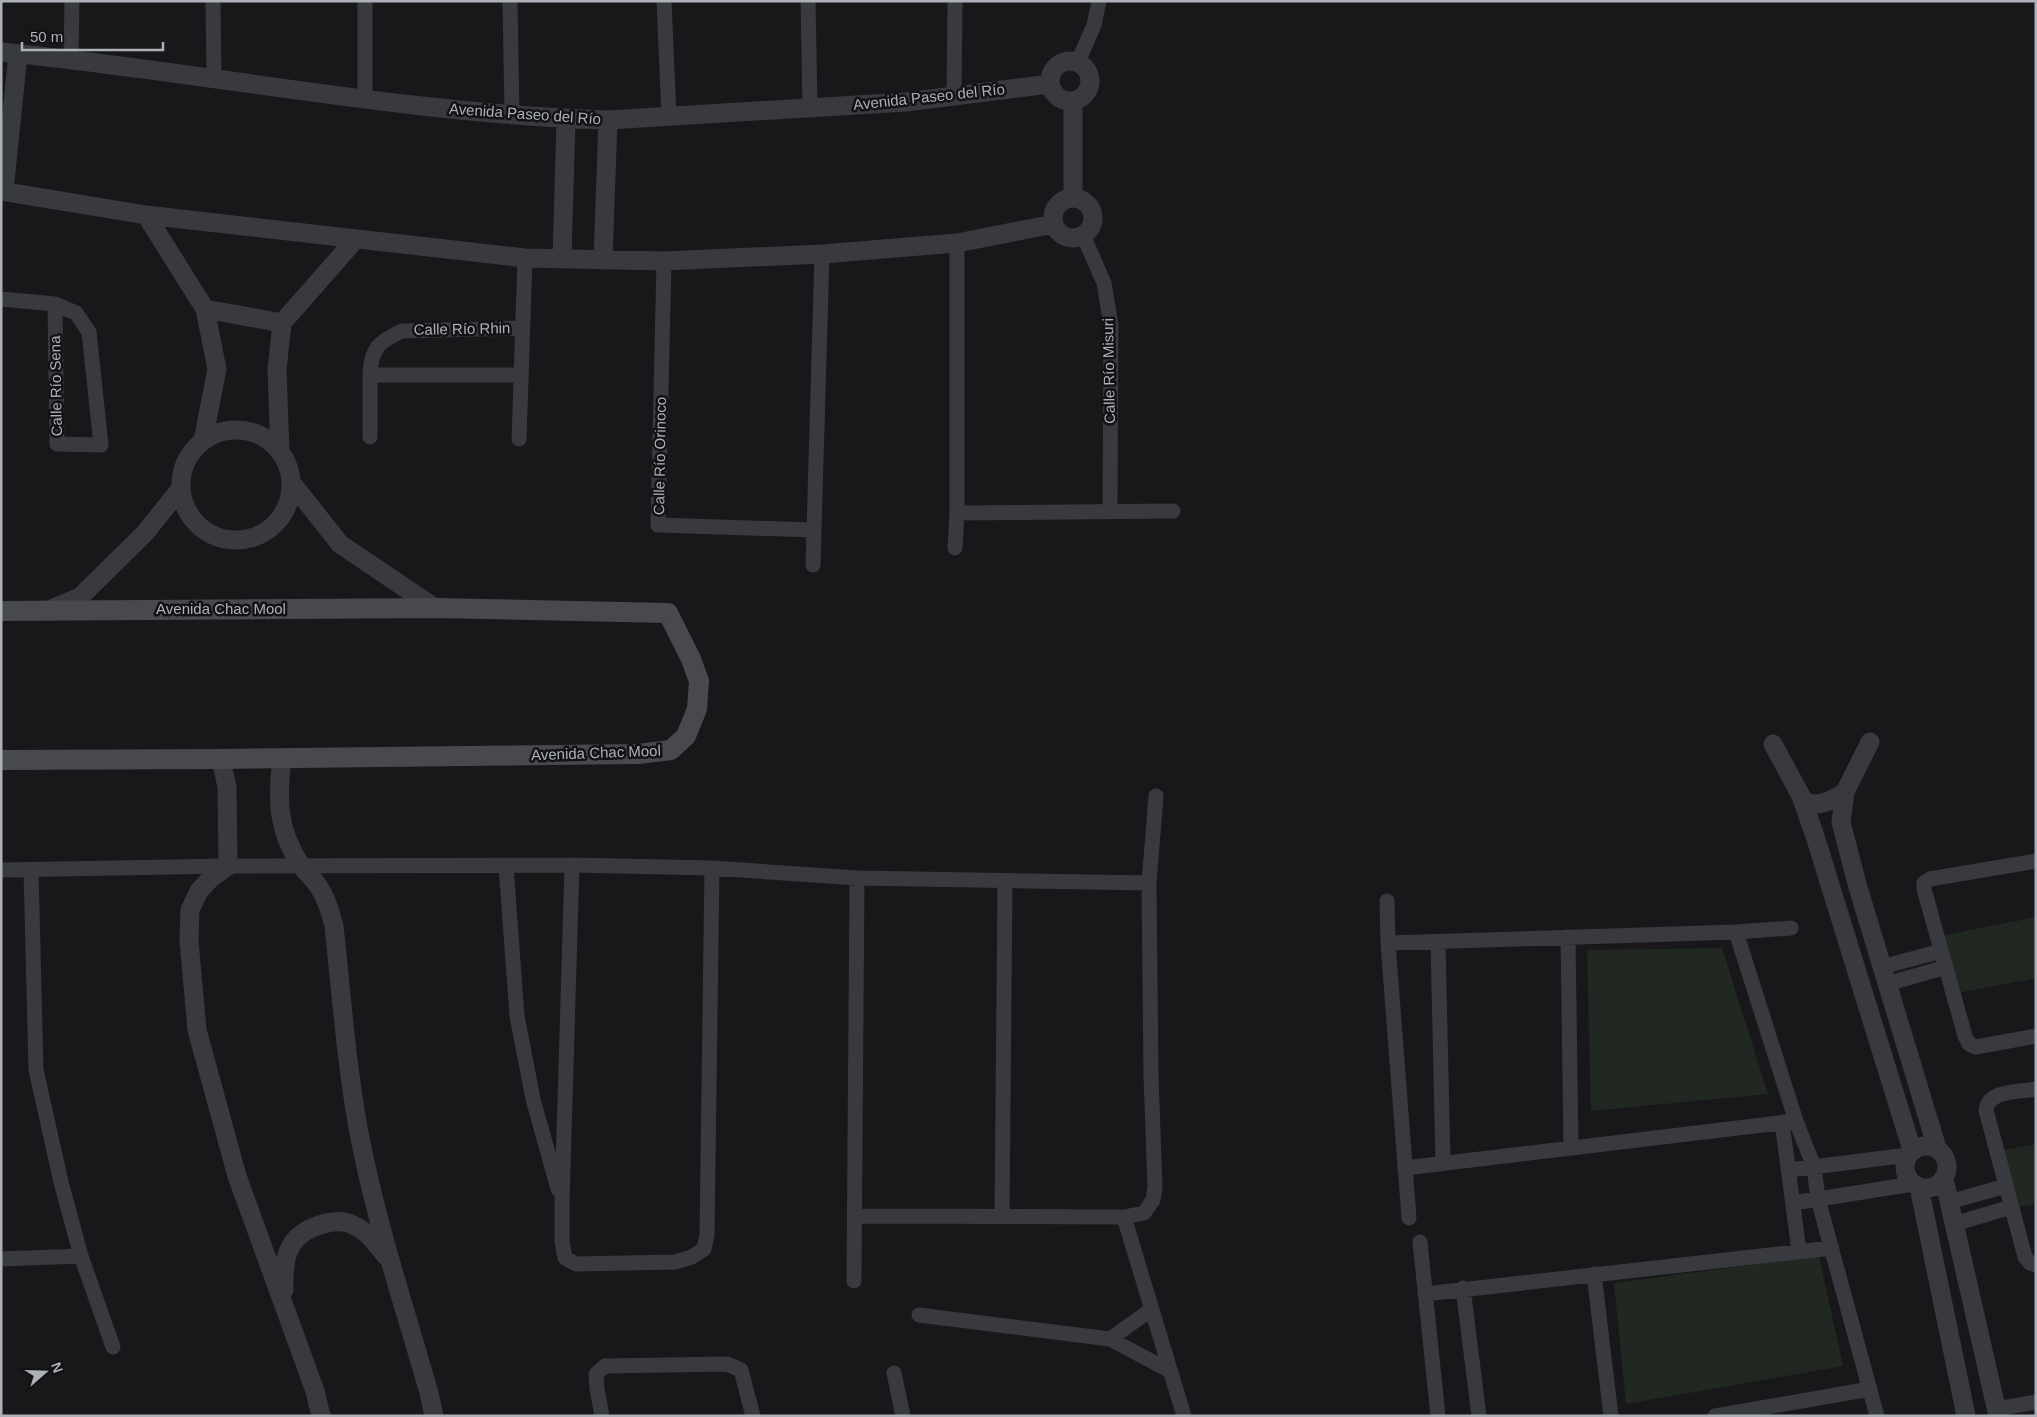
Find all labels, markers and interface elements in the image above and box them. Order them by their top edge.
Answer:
scale bar [22,20,164,52]
text: 50 m [30,28,63,45]
street label: Avenida Paseo del Río [852,80,1006,113]
street label: Avenida Paseo del Río [448,100,602,127]
street label: Calle Río Misuri [1099,318,1118,424]
street label: Calle Río Rhin [413,319,510,338]
street label: Calle Río Sena [46,335,65,437]
street label: Calle Río Orinoco [650,397,669,515]
street label: Avenida Chac Mool [156,600,286,617]
street label: Avenida Chac Mool [531,742,661,763]
north arrow [20,1347,70,1397]
text: N [48,1360,66,1375]

